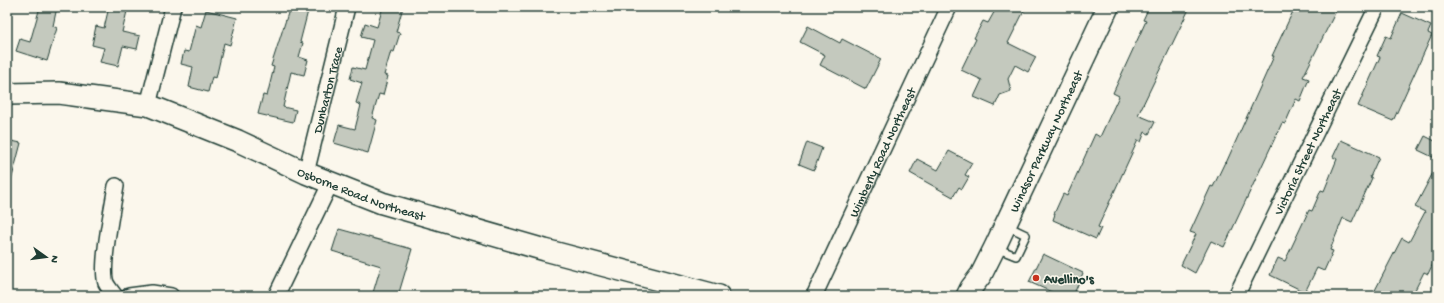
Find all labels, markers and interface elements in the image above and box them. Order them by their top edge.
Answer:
street label: Dunbarton Trace [311,45,347,136]
street label: Windsor Parkway Northeast [1008,67,1088,215]
street label: Wimberly Road Northeast [847,84,921,220]
street label: Victoria Street Northeast [1271,85,1347,219]
street label: Osborne Road Northeast [294,165,428,225]
north arrow [26,237,66,277]
text: N [47,254,60,264]
marker: Avellino's [1031,273,1041,283]
place label: Avellino's [1043,273,1095,288]

